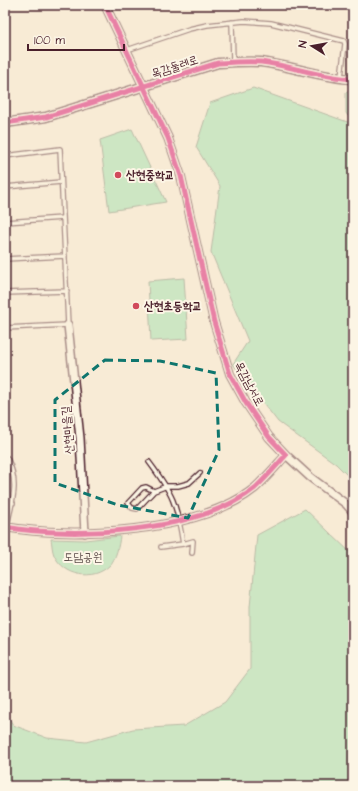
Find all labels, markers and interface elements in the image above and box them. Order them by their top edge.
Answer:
scale bar [28,26,124,52]
north arrow [292,26,332,66]
text: 100 m [34,32,65,49]
text: N [295,39,311,49]
street label: 목감둘레로 [149,51,201,83]
place label: 산현중학교 [125,167,174,184]
marker: 산현중학교 [113,170,123,180]
place label: 산현초등학교 [143,298,202,315]
marker: 산현초등학교 [131,301,141,311]
street label: 목감남서로 [230,359,268,409]
street label: 산현마을길 [57,405,79,455]
park label: 도담공원 [64,549,102,566]

